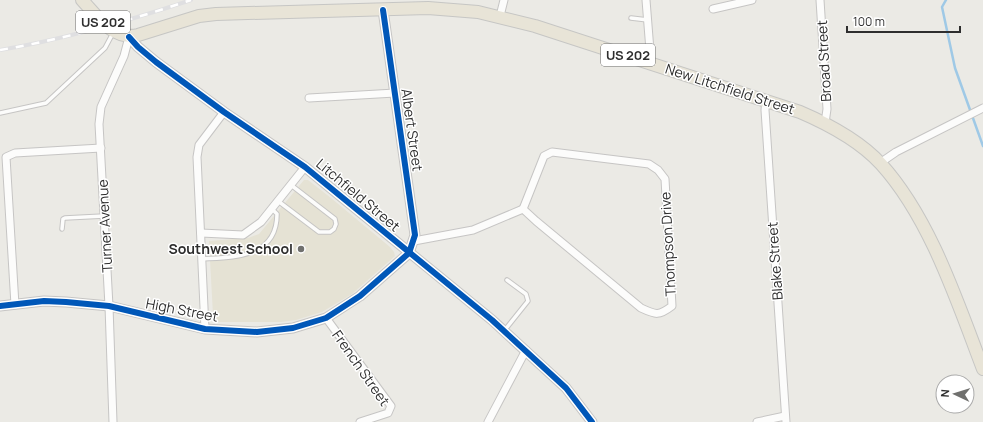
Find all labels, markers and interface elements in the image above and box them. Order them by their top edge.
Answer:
scale bar [847,8,960,34]
road number: US 202 [76,11,130,33]
text: 100 m [853,13,885,30]
street label: Broad Street [812,19,835,102]
road number: US 202 [601,44,655,66]
street label: New Litchfield Street [663,59,798,119]
street label: Albert Street [397,87,428,173]
street label: Litchfield Street [312,154,405,236]
street label: Turner Avenue [93,179,116,273]
street label: Thompson Drive [655,191,680,297]
street label: Blake Street [762,221,787,301]
place label: Southwest School [168,239,293,258]
marker: Southwest School [296,244,306,254]
street label: High Street [144,293,220,326]
street label: French Street [328,326,395,410]
north arrow [935,374,975,414]
text: N [937,389,952,398]

